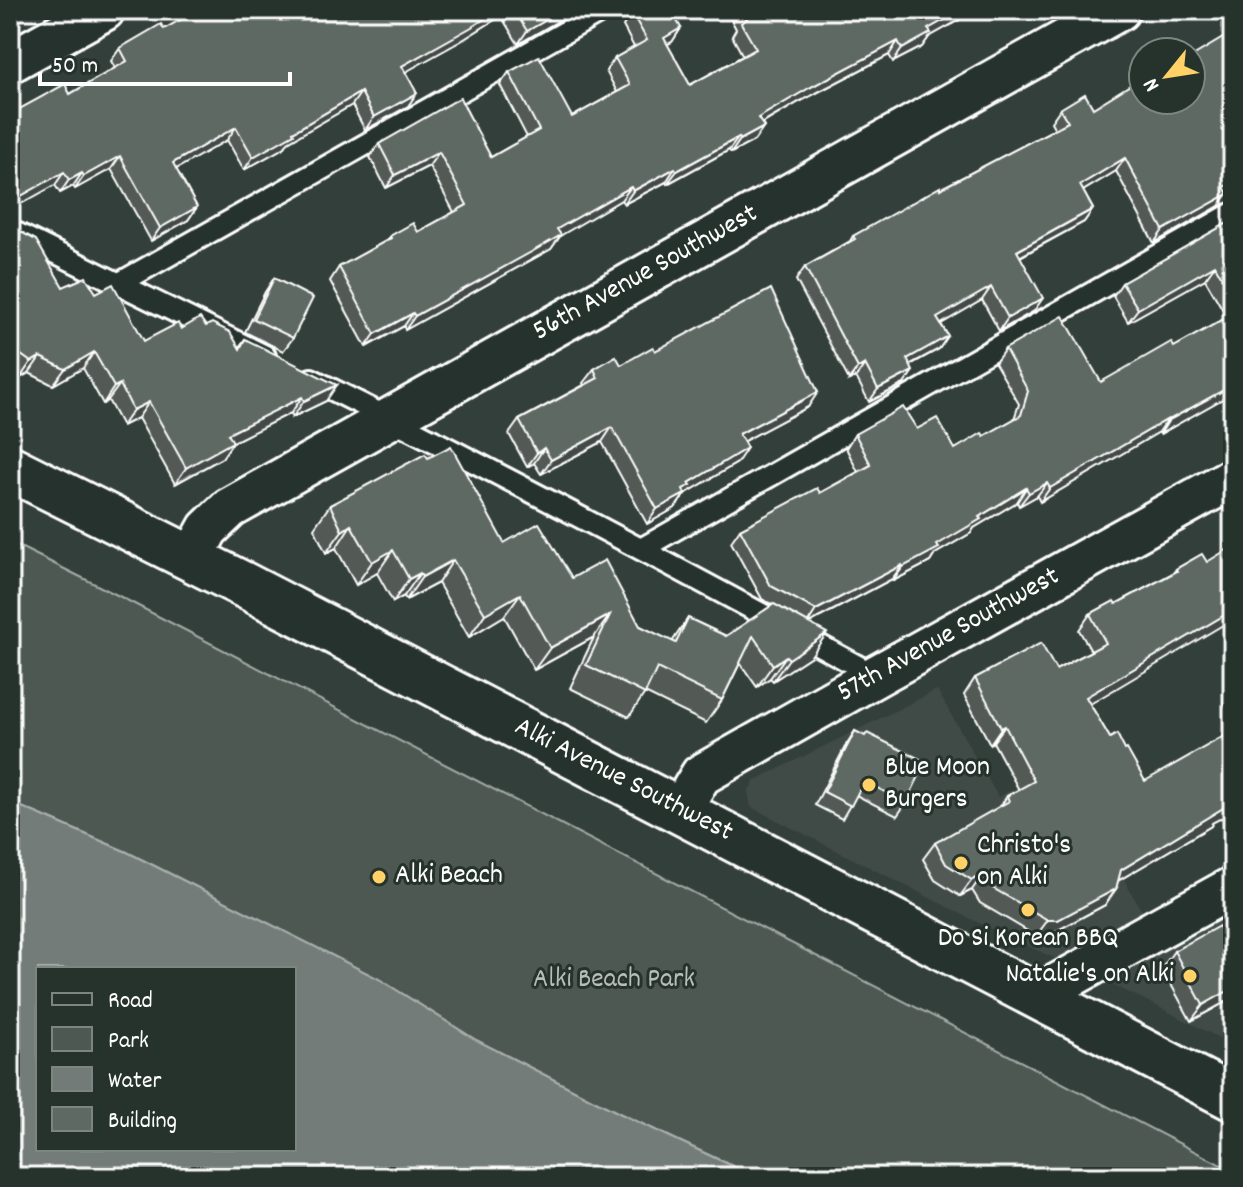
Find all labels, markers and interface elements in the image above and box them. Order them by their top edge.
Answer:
scale bar [40,36,290,86]
north arrow [1127,36,1207,116]
text: 50 m [52,50,98,84]
text: N [1137,72,1169,97]
street label: 56th Avenue Southwest [526,195,766,353]
street label: 57th Avenue Southwest [831,558,1067,714]
street label: Alki Avenue Southwest [507,709,739,853]
place label: Blue Moon Burgers [885,749,990,821]
marker: Blue Moon Burgers [860,776,878,794]
place label: Christo's on Alki [977,827,1071,899]
marker: Christo's on Alki [952,854,970,872]
place label: Alki Beach [395,857,503,897]
marker: Alki Beach [370,868,388,886]
marker: Do Si Korean BBQ [1019,901,1037,919]
place label: Do Si Korean BBQ [938,920,1118,960]
place label: Natalie's on Alki [1005,956,1174,996]
park label: Alki Beach Park [533,961,695,1001]
legend [36,967,296,1151]
marker: Natalie's on Alki [1181,967,1199,985]
text: Road [108,985,153,1019]
text: Park [108,1025,149,1059]
text: Water [108,1065,161,1099]
text: Building [108,1105,177,1139]

